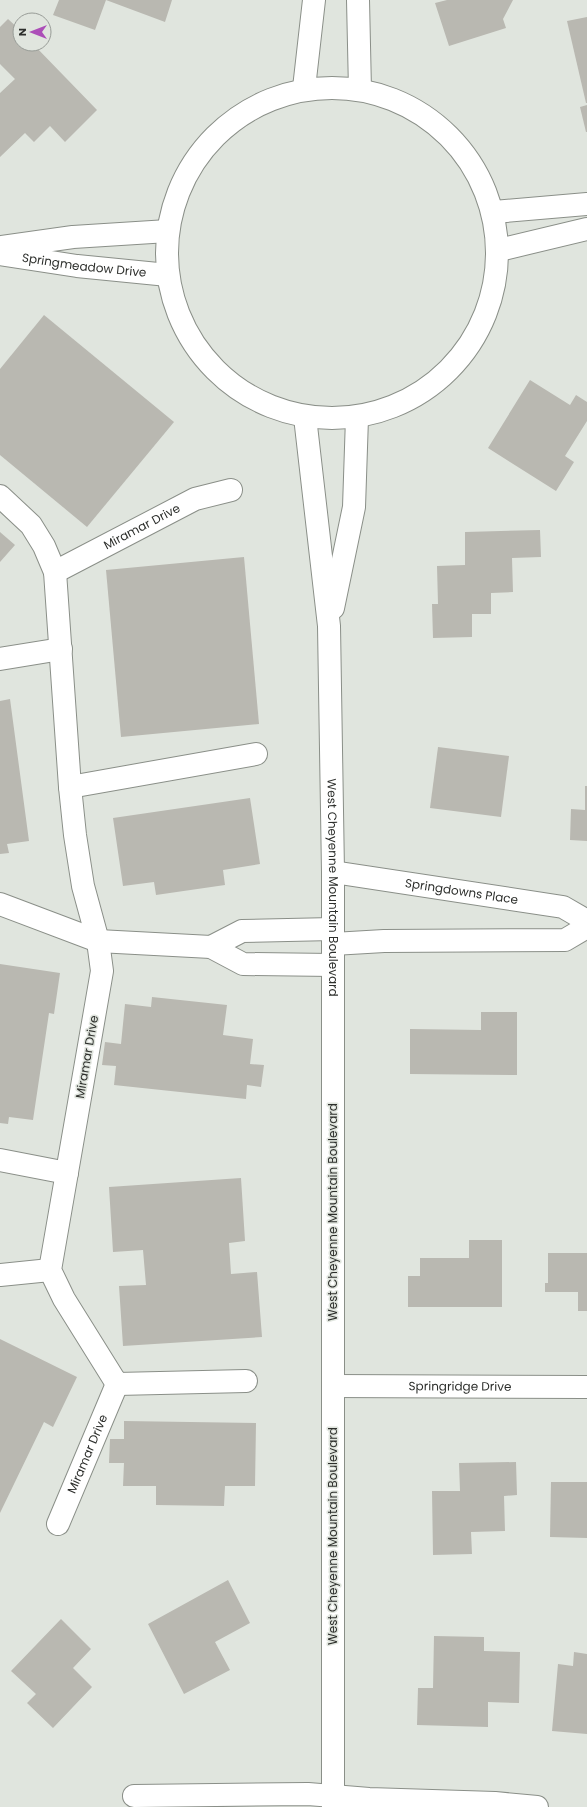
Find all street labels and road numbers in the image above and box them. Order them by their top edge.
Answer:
street label: Springmeadow Drive [21,249,147,281]
street label: Miramar Drive [100,499,183,553]
street label: West Cheyenne Mountain Boulevard [323,778,342,997]
street label: Springdowns Place [404,874,519,908]
street label: Miramar Drive [71,1014,102,1100]
street label: West Cheyenne Mountain Boulevard [324,1103,341,1321]
street label: Springridge Drive [409,1377,511,1395]
street label: Miramar Drive [63,1412,111,1496]
street label: West Cheyenne Mountain Boulevard [324,1427,341,1645]

